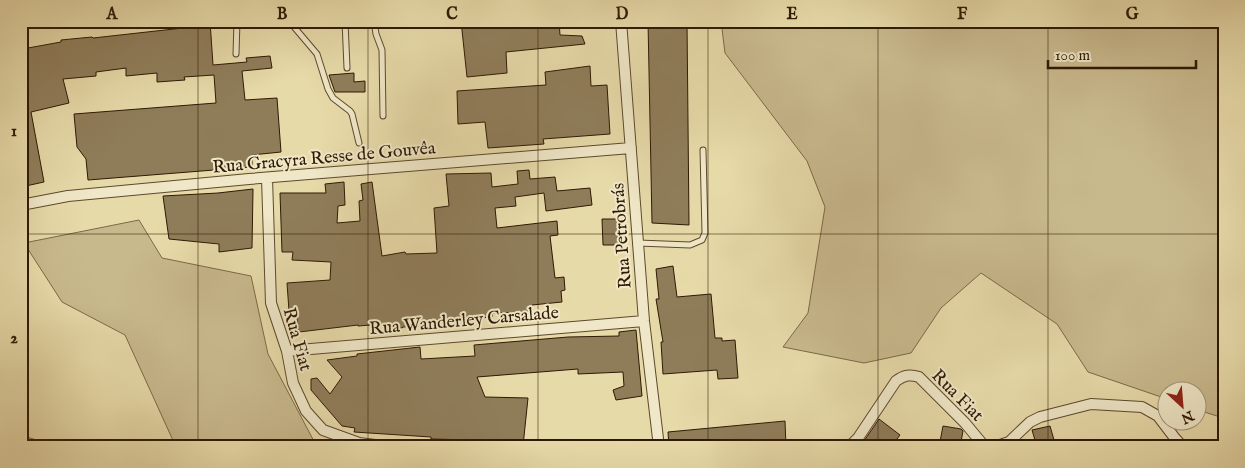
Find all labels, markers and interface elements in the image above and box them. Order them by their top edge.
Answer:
text: A [106,5,119,25]
text: B [277,5,288,25]
text: C [446,5,458,25]
text: D [616,5,629,25]
text: E [786,5,798,25]
text: F [957,5,968,25]
text: G [1126,5,1139,25]
scale bar [1048,38,1195,70]
text: 100 m [1055,46,1091,65]
text: 1 [11,122,17,142]
street label: Rua Gracyra Resse de Gouvêa [212,137,437,180]
street label: Rua Petrobrás [607,182,638,289]
street label: Rua Wanderley Carsalade [368,302,560,341]
street label: Rua Fiat [277,305,317,374]
text: 2 [10,329,18,349]
street label: Rua Fiat [926,365,988,427]
north arrow [1158,380,1208,430]
text: N [1178,406,1198,428]

